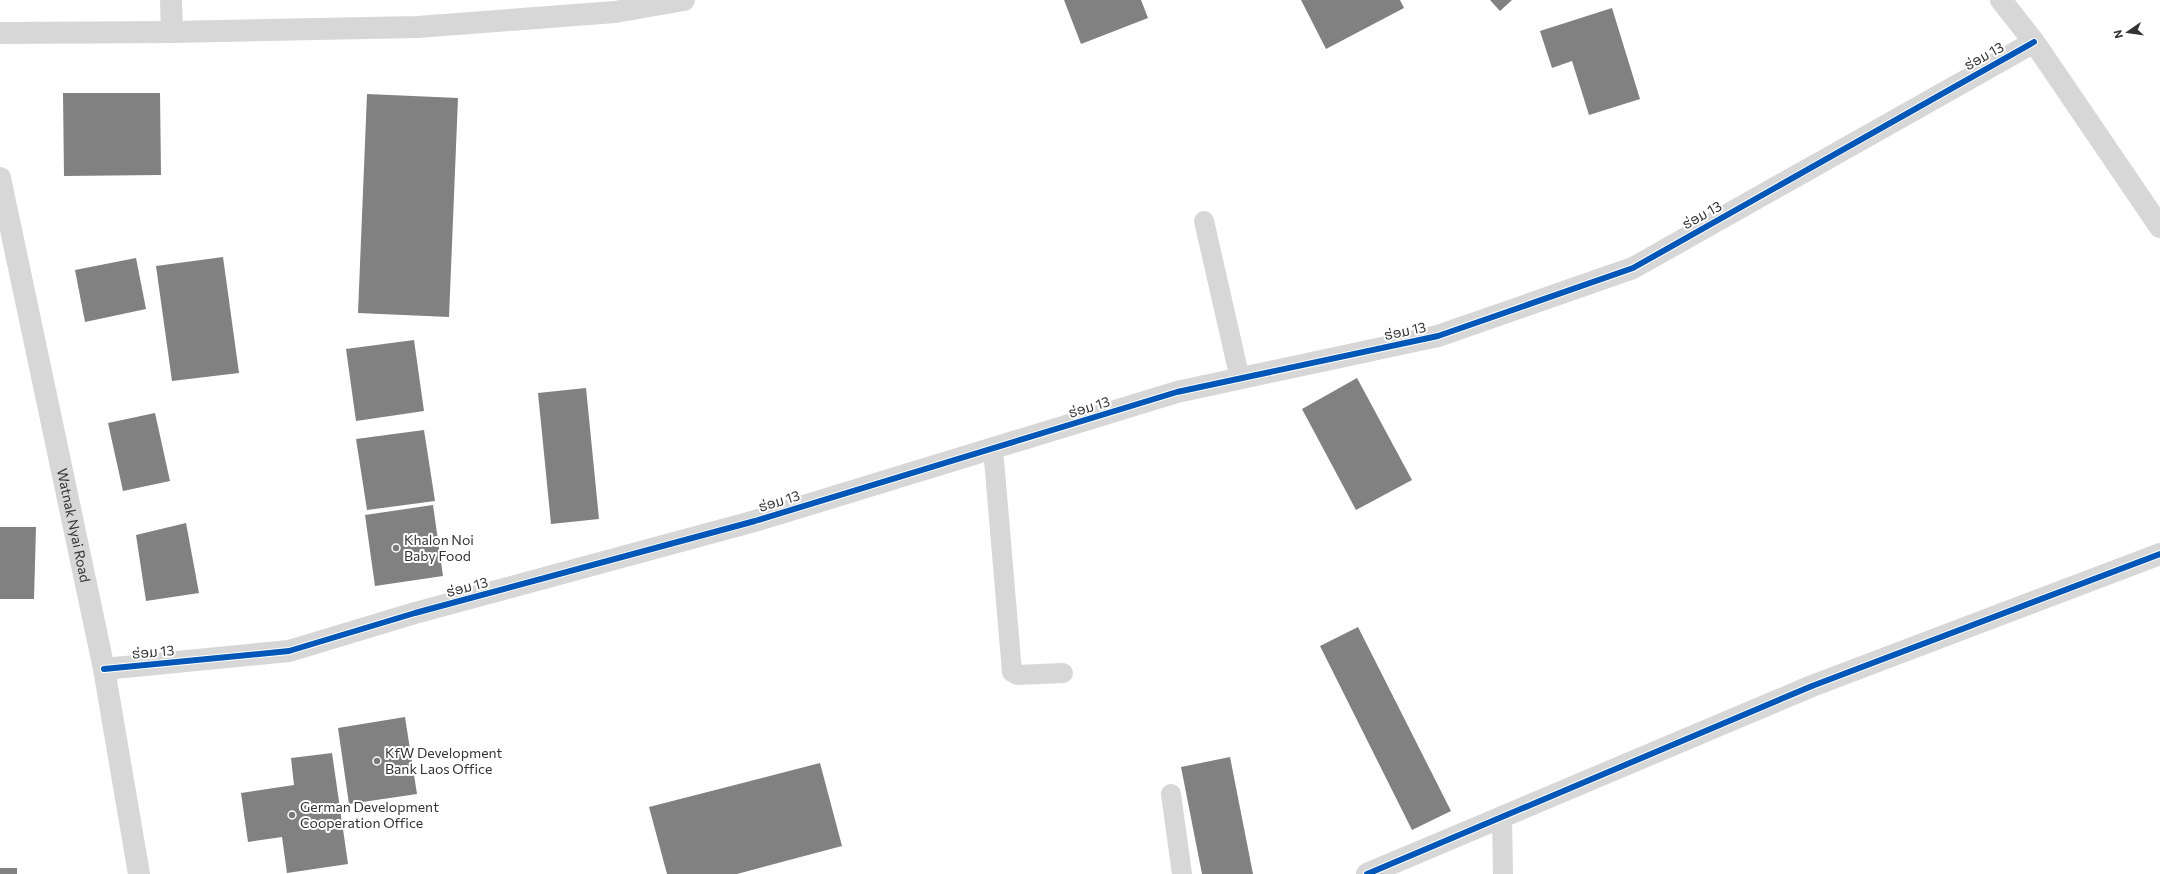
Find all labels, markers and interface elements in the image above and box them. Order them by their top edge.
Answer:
north arrow [2108,12,2148,52]
text: N [2111,29,2125,40]
street label: ຮ່ອມ 13 [1961,38,2006,73]
street label: ຮ່ອມ 13 [1679,197,1724,232]
street label: ຮ່ອມ 13 [1382,318,1427,343]
street label: ຮ່ອມ 13 [1066,392,1112,421]
street label: Watnak Nyai Road [54,467,94,584]
street label: ຮ່ອມ 13 [756,486,802,515]
place label: Khalon Noi Baby Food [404,531,474,564]
marker: Khalon Noi Baby Food [391,543,401,553]
street label: ຮ່ອມ 13 [444,573,490,600]
street label: ຮ່ອມ 13 [131,641,175,662]
place label: KfW Development Bank Laos Office [385,744,503,777]
marker: KfW Development Bank Laos Office [372,756,382,766]
place label: German Development Cooperation Office [300,798,439,831]
marker: German Development Cooperation Office [287,810,297,820]

